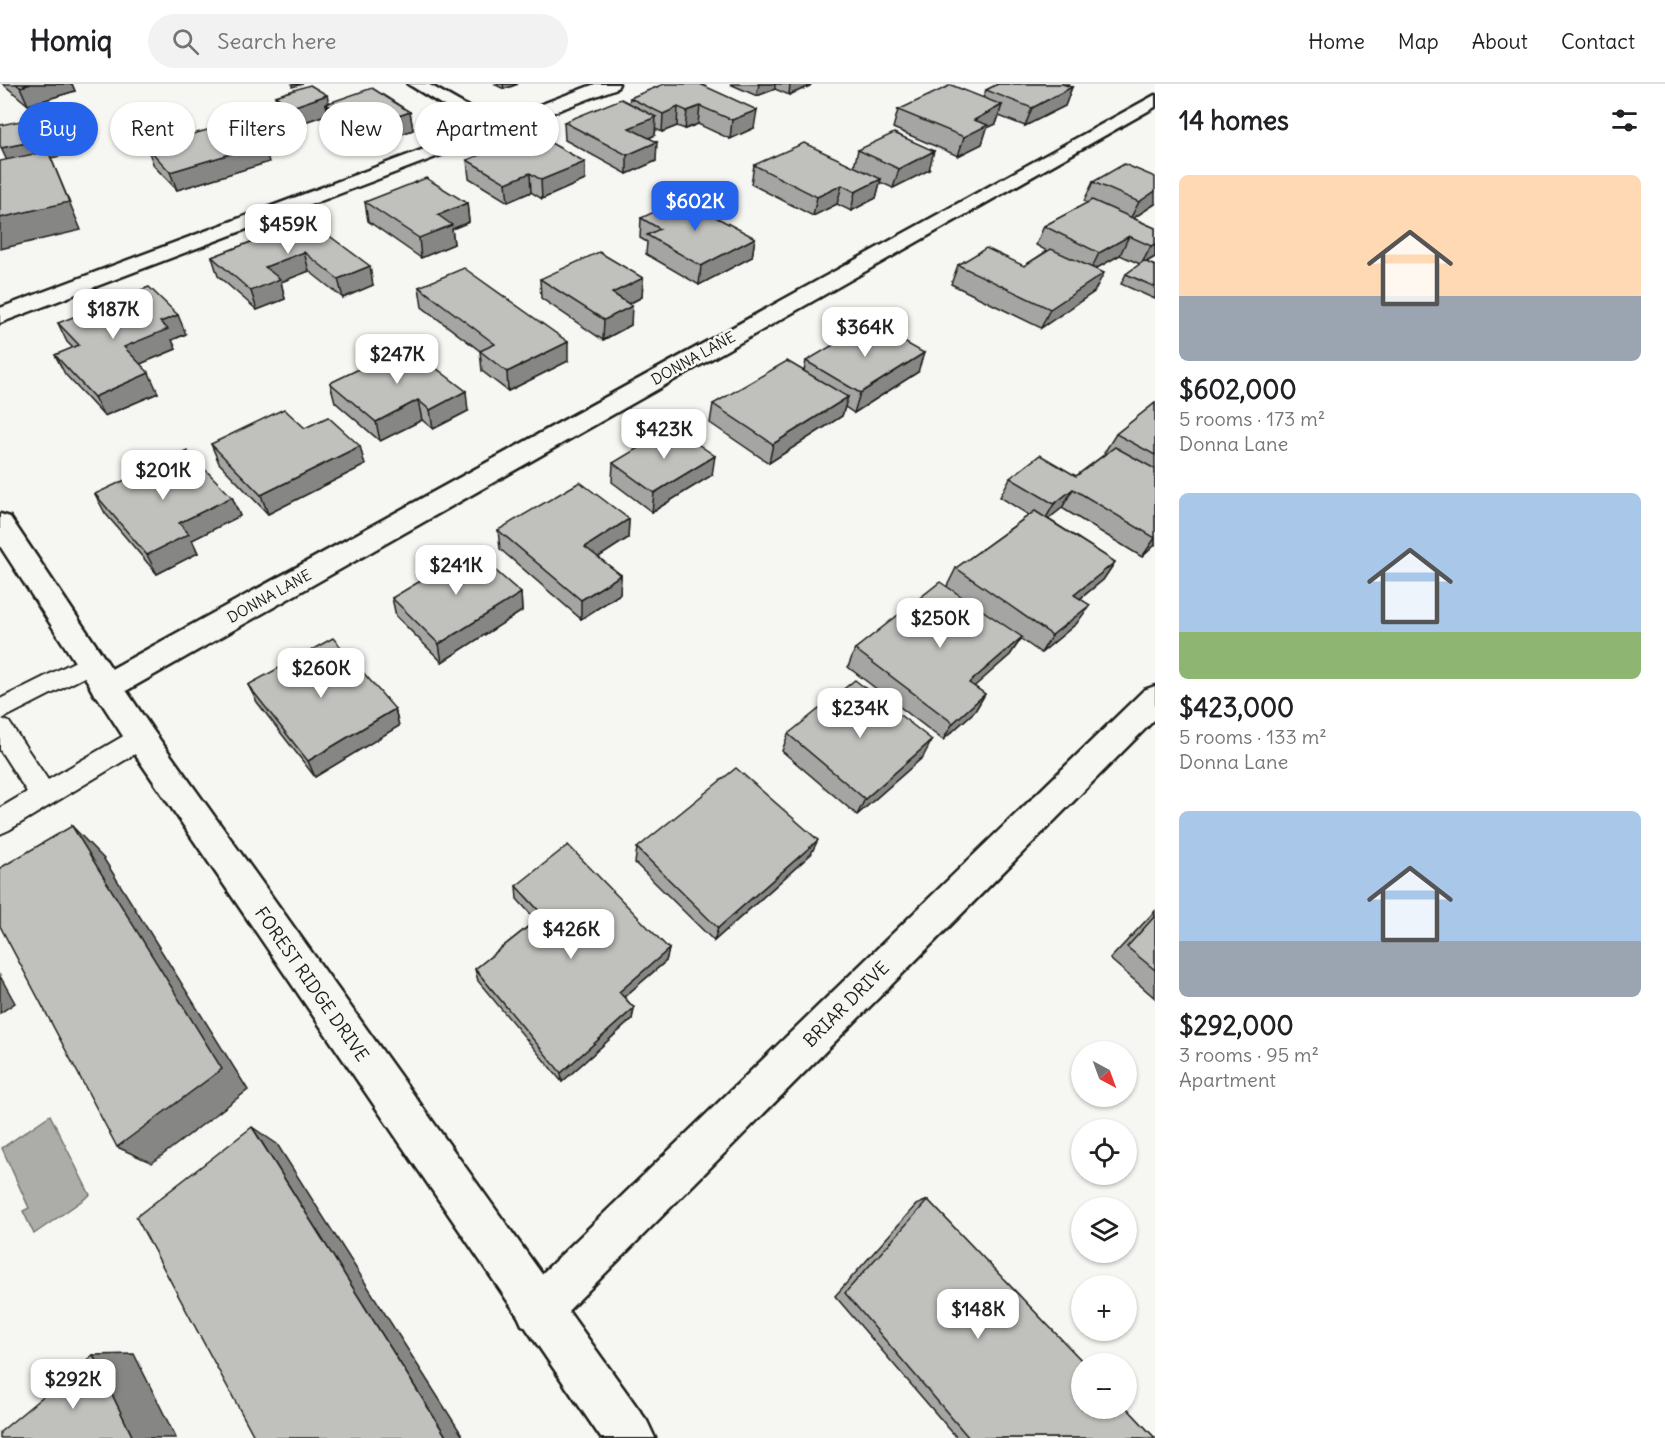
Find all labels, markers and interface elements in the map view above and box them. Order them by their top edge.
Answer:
search box [148,14,568,68]
text: Homiq [30,23,112,59]
icon: search [169,25,202,58]
text: Search here [217,27,336,55]
text: Home [1308,28,1365,55]
text: Map [1398,28,1439,55]
text: About [1472,28,1528,55]
text: Contact [1561,28,1635,55]
chip: Buy [18,102,98,156]
chip: Rent [110,102,195,156]
chip: Filters [207,102,307,156]
chip: New [319,102,403,156]
chip: Apartment [415,102,559,156]
text: 14 homes [1179,104,1289,137]
icon: filters [1608,104,1641,137]
pin: $602K [653,181,737,232]
text: $602K [665,188,725,213]
pin: $459K [246,204,330,255]
text: $459K [259,211,317,236]
icon: home [1356,214,1464,322]
pin: $187K [71,289,155,340]
text: $187K [87,296,139,321]
pin: $364K [823,307,907,358]
text: $364K [836,314,894,339]
street label: DONNA LANE [648,327,738,389]
pin: $247K [355,334,439,385]
text: $247K [369,341,425,366]
text: $602,000 [1179,373,1297,406]
text: 5 rooms · 173 m² [1179,406,1325,431]
pin: $423K [622,409,706,460]
text: $423K [635,416,693,441]
text: Donna Lane [1179,431,1288,456]
pin: $201K [121,450,205,501]
text: $201K [135,457,191,482]
icon: home [1356,532,1464,640]
pin: $241K [414,545,498,596]
text: $241K [429,552,483,577]
street label: DONNA LANE [224,565,314,627]
pin: $250K [898,598,982,649]
text: $250K [910,605,970,630]
pin: $260K [279,648,363,699]
text: $260K [291,655,351,680]
pin: $234K [818,688,902,739]
text: $423,000 [1179,691,1294,724]
text: $234K [831,695,889,720]
text: 5 rooms · 133 m² [1179,724,1327,749]
text: Donna Lane [1179,749,1288,774]
icon: home [1356,850,1464,958]
street label: FOREST RIDGE DRIVE [250,902,374,1066]
pin: $426K [529,909,613,960]
text: $426K [542,916,600,941]
street label: BRIAR DRIVE [798,956,894,1052]
text: $292,000 [1179,1009,1294,1042]
north arrow [1071,1041,1137,1107]
map controls [1071,1041,1137,1419]
text: 3 rooms · 95 m² [1179,1042,1319,1067]
text: Apartment [1179,1067,1276,1092]
button: locate [1071,1119,1137,1185]
button: layers [1071,1197,1137,1263]
button: + [1071,1275,1137,1341]
pin: $148K [936,1289,1020,1340]
text: $148K [951,1296,1005,1321]
button: − [1071,1353,1137,1419]
pin: $292K [31,1359,115,1410]
text: $292K [45,1366,101,1391]

